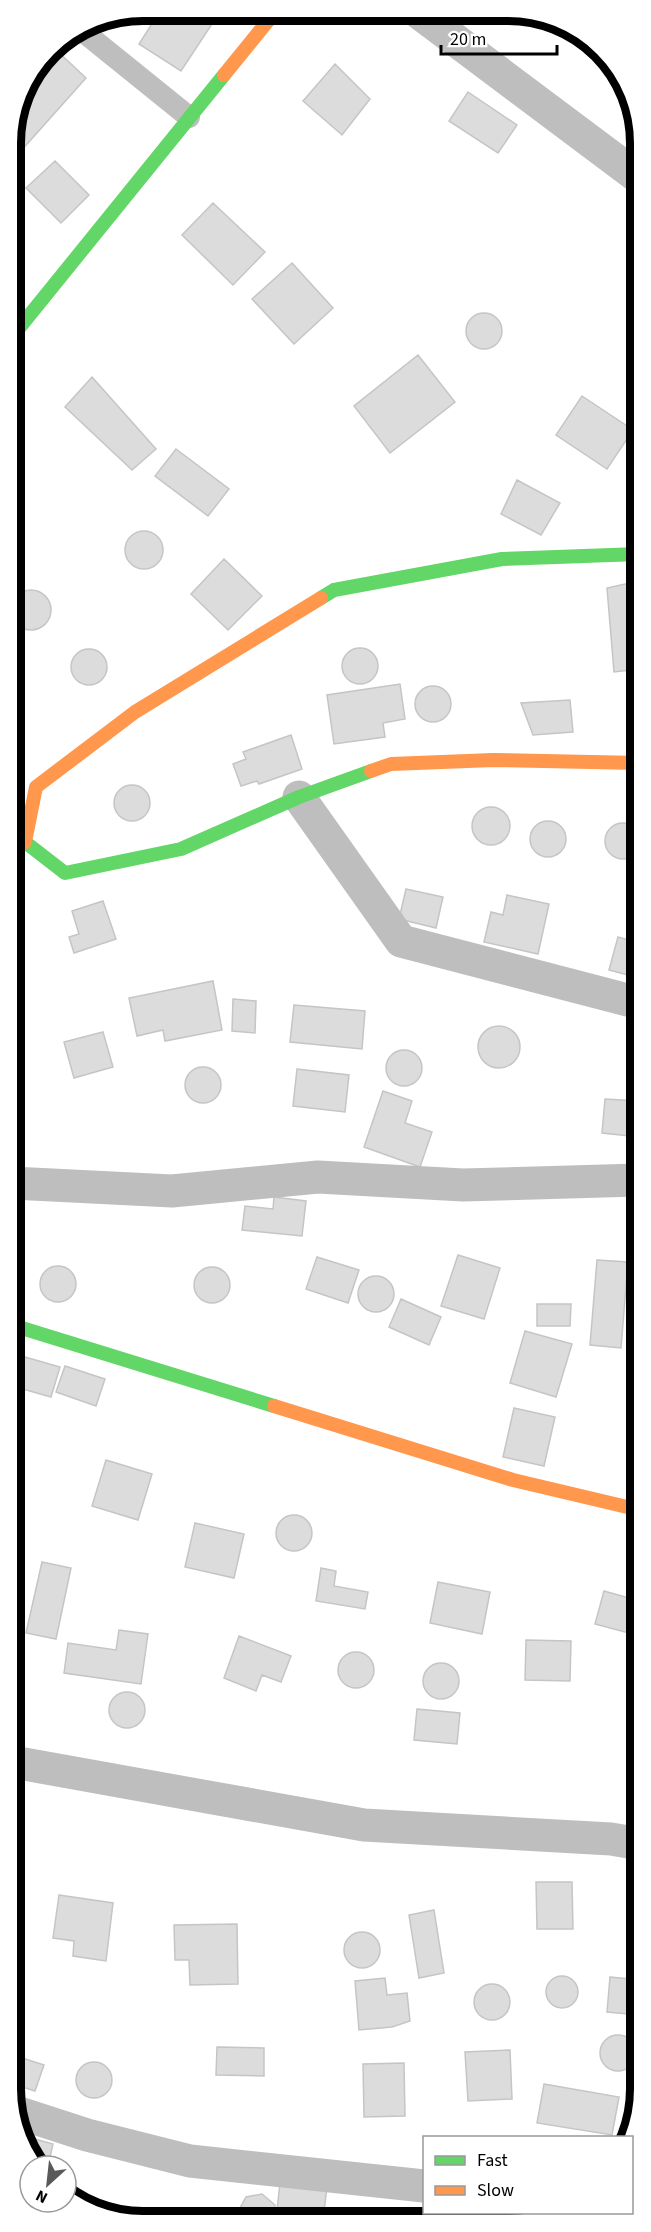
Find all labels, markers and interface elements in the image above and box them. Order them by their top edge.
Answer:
scale bar [441,18,556,56]
text: 20 m [450,27,486,52]
legend [423,2136,633,2214]
text: Fast [477,2148,508,2173]
north arrow [18,2154,78,2214]
text: Slow [477,2178,514,2203]
text: N [32,2184,51,2209]

